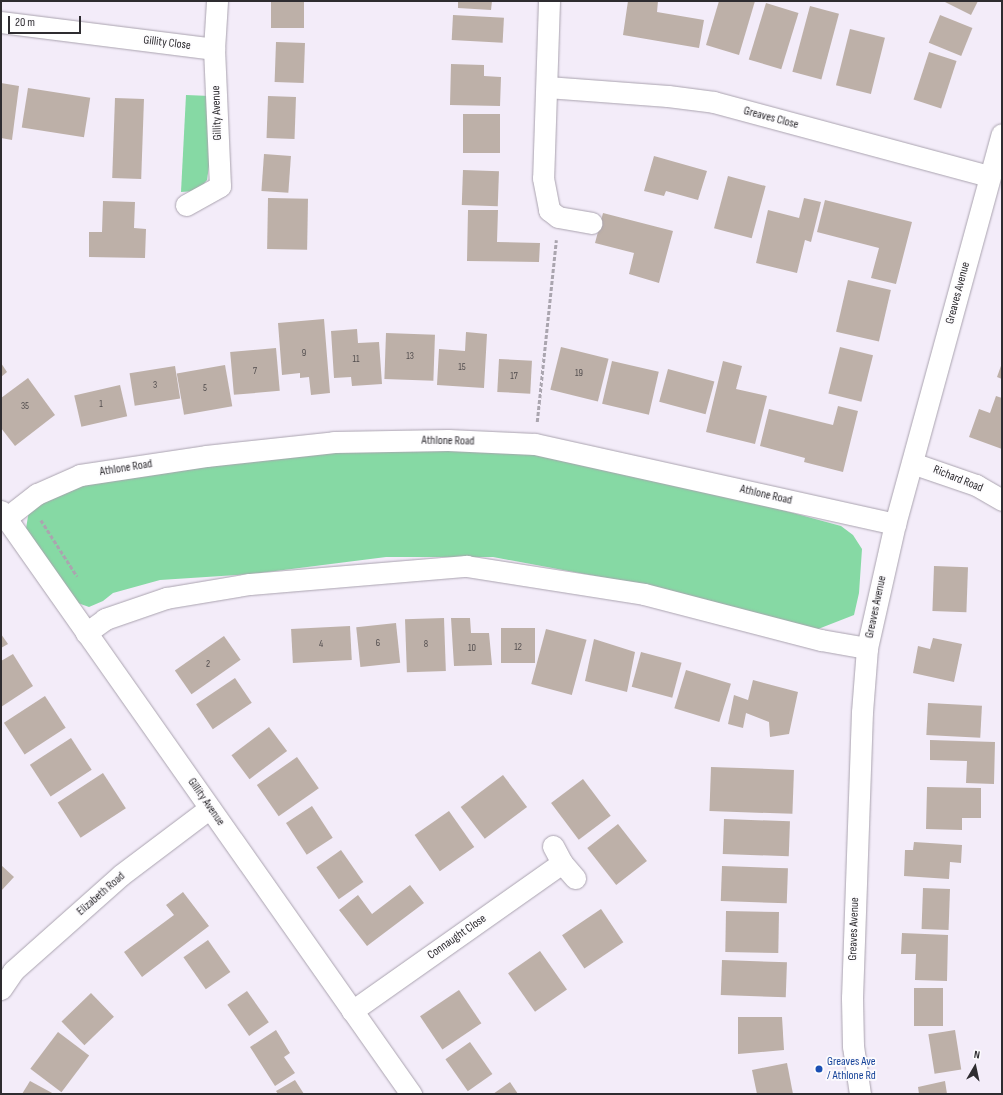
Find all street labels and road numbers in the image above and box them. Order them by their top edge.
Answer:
street label: Gillity Close [143,33,191,53]
street label: Gillity Avenue [209,85,225,141]
street label: Greaves Close [742,104,800,132]
street label: Greaves Avenue [943,260,973,326]
street label: Athlone Road [421,433,475,449]
street label: Athlone Road [99,457,153,479]
street label: Richard Road [931,462,985,496]
street label: Athlone Road [739,482,793,508]
street label: Greaves Avenue [862,574,890,640]
street label: Gillity Avenue [184,775,228,829]
street label: Elizabeth Road [74,869,128,919]
street label: Greaves Avenue [846,897,862,961]
street label: Connaught Close [425,912,489,962]

